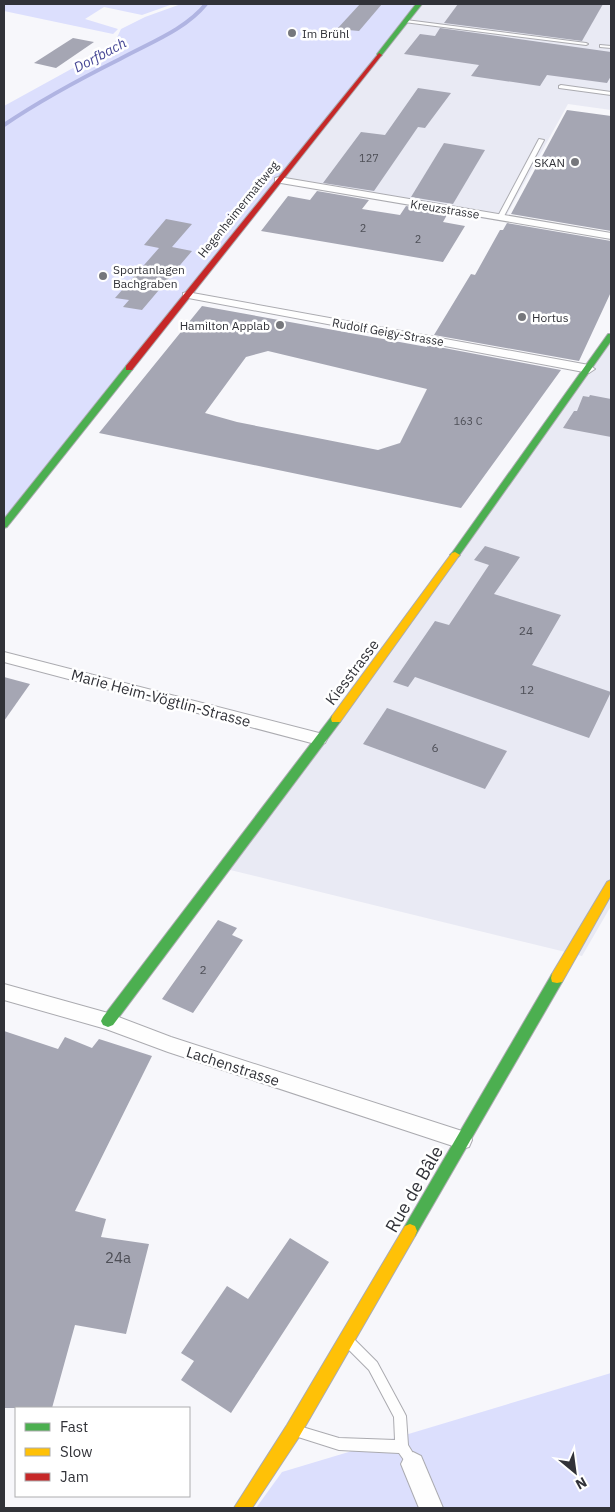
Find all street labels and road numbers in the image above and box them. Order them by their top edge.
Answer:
street label: Hegenheimermattweg [194,157,282,260]
street label: Kreuzstrasse [409,196,481,222]
street label: Rudolf Geigy-Strasse [331,315,445,349]
street label: Kiesstrasse [321,635,383,709]
street label: Marie Heim-Vögtlin-Strasse [69,665,253,731]
street label: Lachenstrasse [184,1042,282,1090]
street label: Rue de Bâle [380,1141,448,1237]

